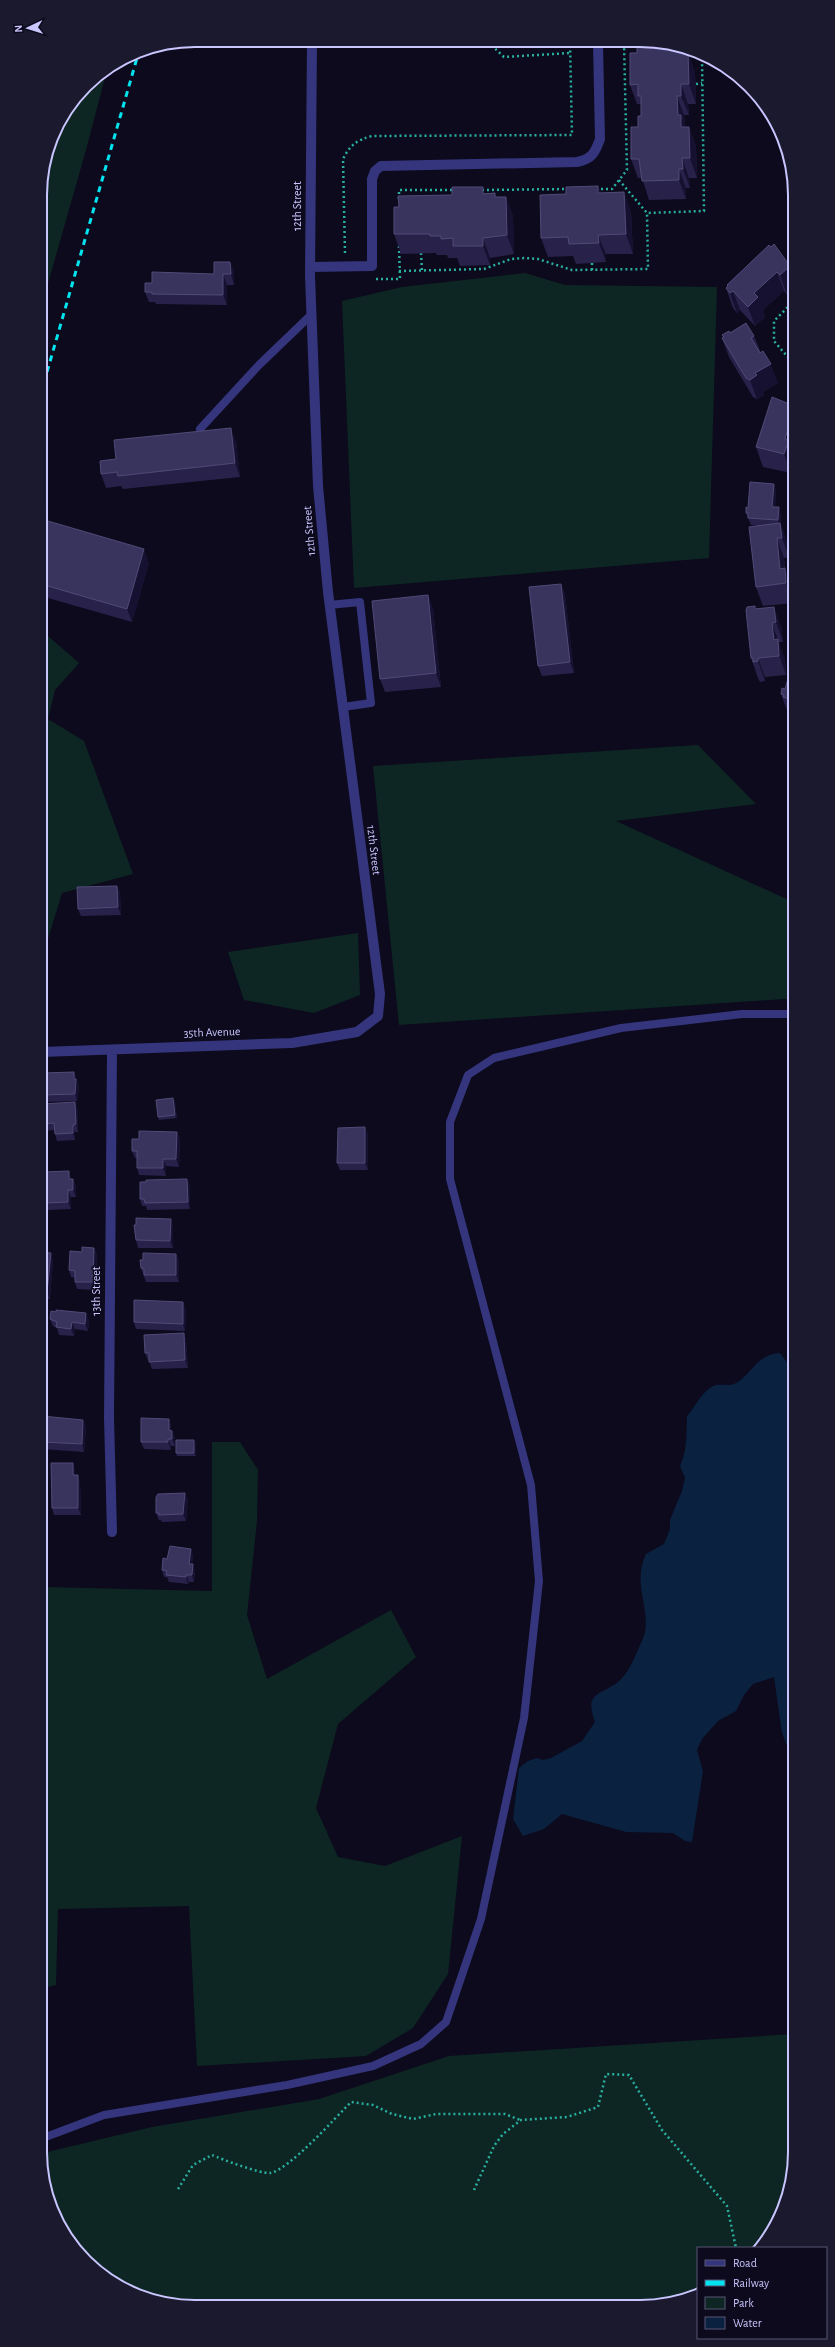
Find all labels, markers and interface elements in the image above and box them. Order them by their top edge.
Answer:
north arrow [8,8,48,48]
text: N [13,24,24,33]
street label: 12th Street [291,181,303,231]
street label: 12th Street [301,505,317,556]
street label: 12th Street [365,825,383,876]
street label: 35th Avenue [183,1025,241,1039]
street label: 13th Street [90,1266,102,1316]
legend [697,2247,827,2339]
text: Road [733,2257,757,2269]
text: Railway [733,2277,769,2290]
text: Park [733,2297,754,2309]
text: Water [733,2317,762,2329]

